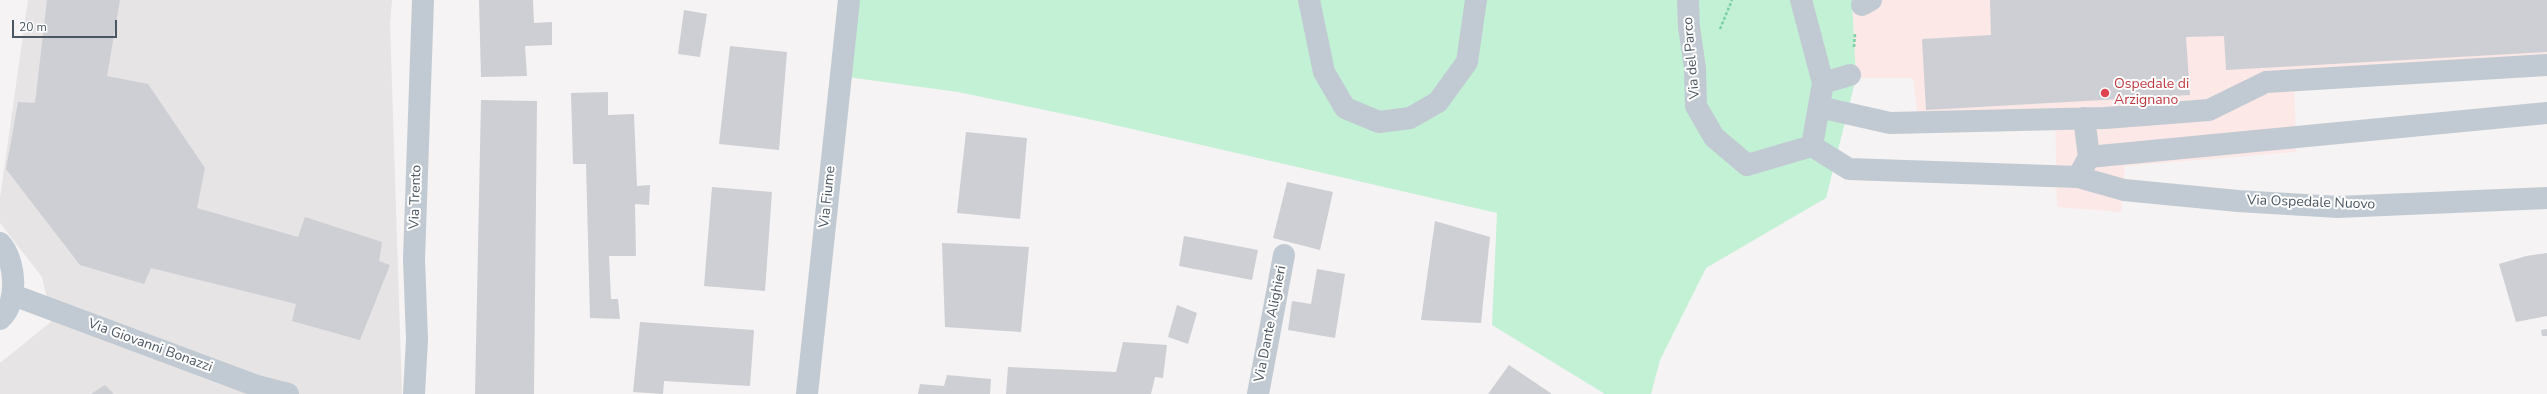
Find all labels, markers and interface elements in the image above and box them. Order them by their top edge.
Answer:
scale bar [14,12,119,38]
street label: Via del Parco [1680,16,1704,100]
text: 20 m [19,19,47,35]
place label: Ospedale di Arzignano [2114,77,2189,110]
marker: Ospedale di Arzignano [2099,87,2111,99]
street label: Via Trento [406,165,426,229]
street label: Via Fiume [816,165,840,229]
street label: Via Ospedale Nuovo [2247,192,2375,214]
street label: Via Dante Alighieri [1251,264,1291,384]
street label: Via Giovanni Bonazzi [86,316,214,376]

